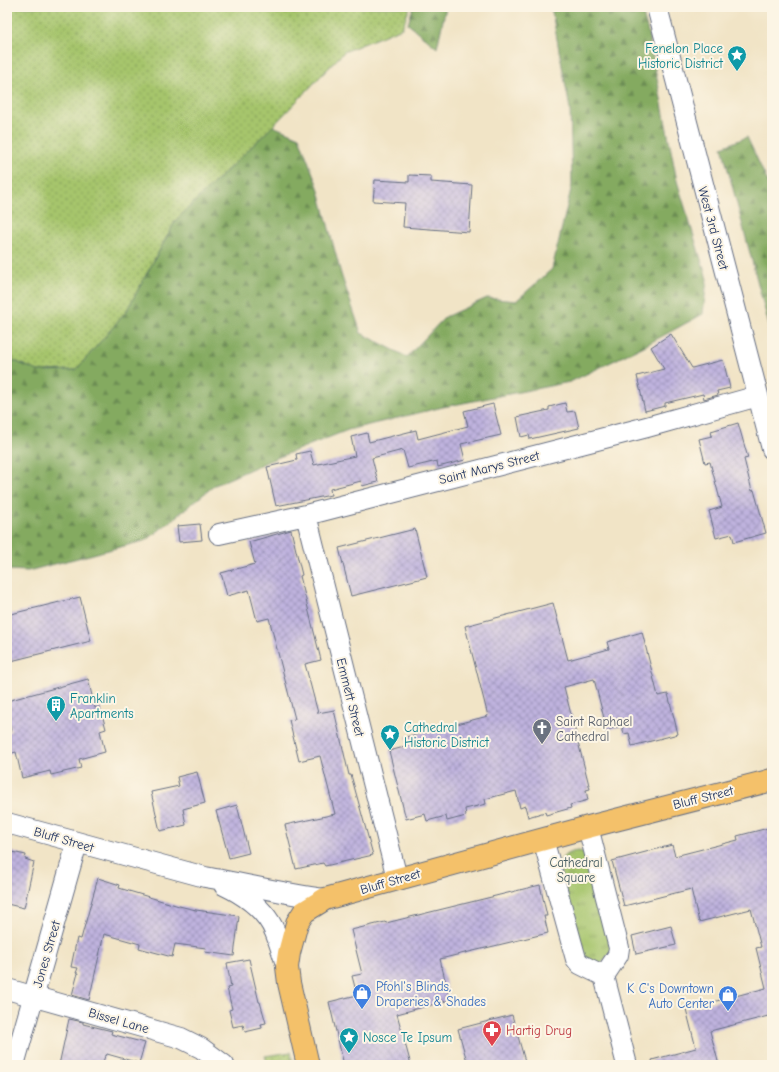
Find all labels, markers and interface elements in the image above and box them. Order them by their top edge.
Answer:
place label: Fenelon Place Historic District [638,41,724,71]
place icon: Fenelon Place Historic District [726,44,748,72]
street label: West 3rd Street [695,185,732,273]
street label: Saint Marys Street [437,447,542,487]
street label: Emmett Street [334,656,368,739]
place label: Franklin Apartments [70,691,134,721]
building icon: Franklin Apartments [45,694,67,722]
place label: Saint Raphael Cathedral [556,714,632,744]
church icon: Saint Raphael Cathedral [531,717,553,745]
place label: Cathedral Historic District [404,720,490,750]
place icon: Cathedral Historic District [379,723,401,751]
street label: Bluff Street [671,782,736,812]
street label: Bluff Street [32,824,97,856]
park label: Cathedral Square [549,855,603,885]
street label: Bluff Street [358,865,423,897]
street label: Jones Street [30,918,64,989]
place label: Pfohl's Blinds, Draperies & Shades [376,979,486,1009]
place label: K C's Downtown Auto Center [627,981,715,1011]
shop icon: Pfohl's Blinds, Draperies & Shades [351,982,373,1010]
shop icon: K C's Downtown Auto Center [717,984,739,1012]
street label: Bissel Lane [87,1005,151,1036]
pharmacy icon: Hartig Drug [481,1019,503,1047]
place label: Hartig Drug [506,1023,572,1038]
place icon: Nosce Te Ipsum [338,1026,360,1054]
place label: Nosce Te Ipsum [363,1030,452,1045]

